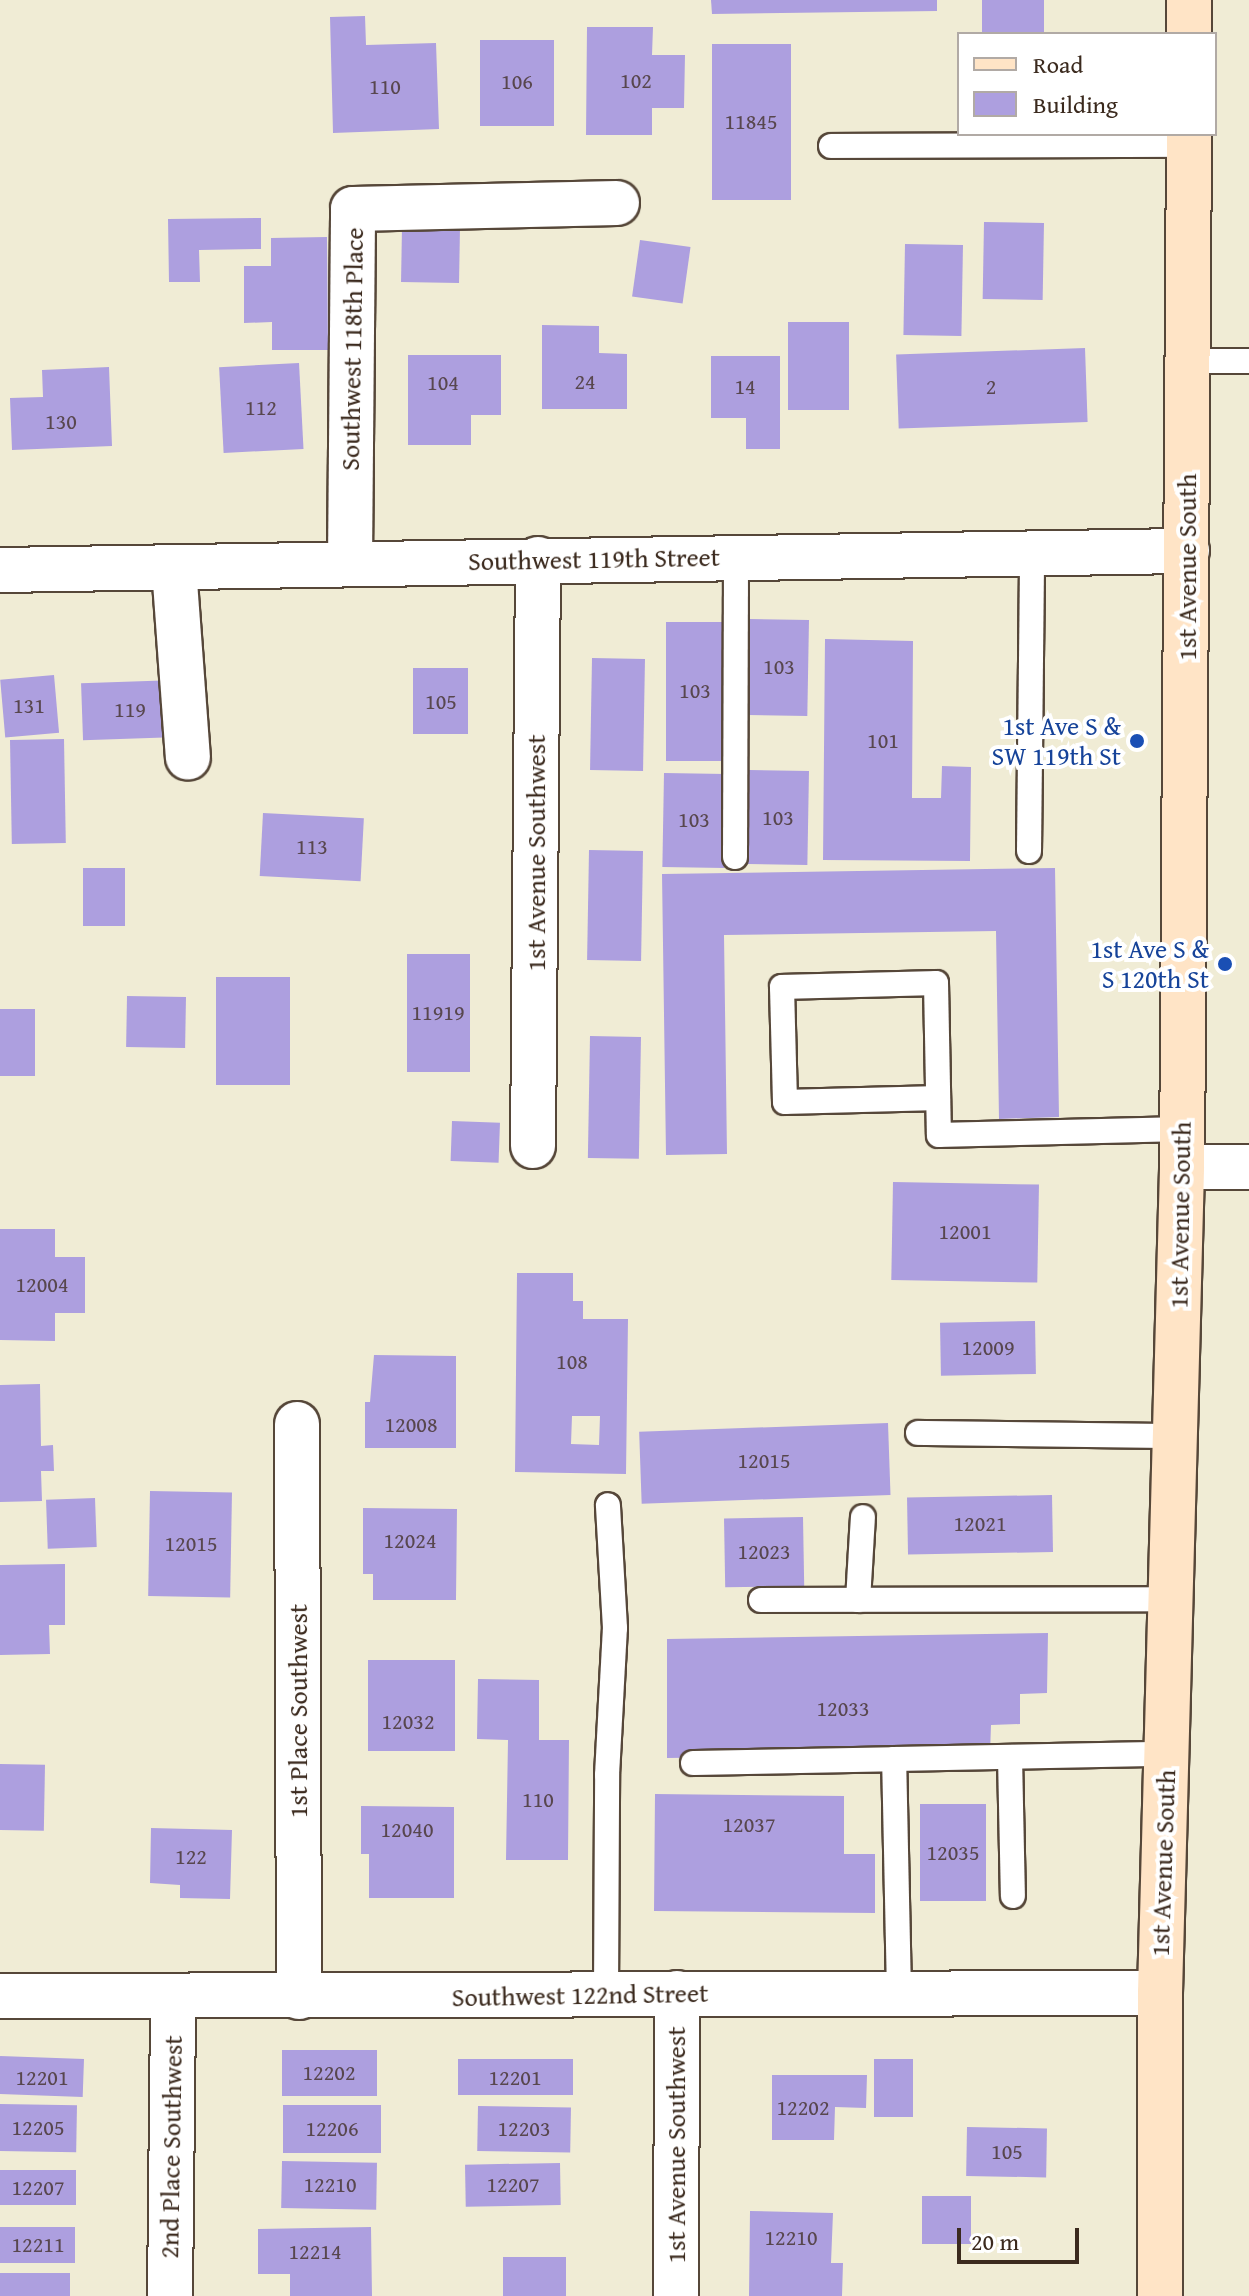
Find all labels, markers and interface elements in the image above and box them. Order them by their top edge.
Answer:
legend [957,32,1217,136]
text: Road [1033,47,1083,82]
house number: 102 [620,68,652,94]
house number: 106 [501,69,533,95]
house number: 110 [369,74,401,100]
text: Building [1033,87,1118,122]
house number: 11845 [725,109,777,135]
street label: Southwest 118th Place [334,227,370,471]
house number: 24 [574,369,596,395]
house number: 104 [427,370,459,396]
house number: 14 [734,374,756,400]
house number: 2 [986,374,996,400]
house number: 112 [245,395,277,421]
house number: 130 [45,409,77,435]
street label: 1st Avenue South [1171,473,1203,661]
street label: Southwest 119th Street [468,541,720,577]
house number: 103 [763,654,795,680]
house number: 103 [679,678,711,704]
house number: 105 [425,689,457,715]
house number: 131 [13,693,45,719]
house number: 119 [114,697,146,723]
place label: 1st Ave S & SW 119th St [992,710,1121,772]
house number: 101 [867,728,899,754]
marker: 1st Ave S & SW 119th St [1128,732,1146,750]
street label: 1st Avenue Southwest [520,735,552,971]
house number: 103 [762,805,794,831]
house number: 103 [678,807,710,833]
house number: 113 [296,834,328,860]
place label: 1st Ave S & S 120th St [1091,933,1209,994]
marker: 1st Ave S & S 120th St [1216,955,1234,973]
house number: 11919 [412,1000,464,1026]
street label: 1st Avenue South [1163,1121,1197,1309]
house number: 12001 [939,1219,991,1245]
house number: 12004 [16,1272,68,1298]
house number: 12009 [962,1335,1014,1361]
house number: 108 [556,1349,588,1375]
house number: 12008 [385,1412,437,1438]
house number: 12015 [738,1448,790,1474]
house number: 12021 [954,1511,1006,1537]
house number: 12024 [384,1528,436,1554]
house number: 12015 [165,1531,217,1557]
house number: 12023 [738,1539,790,1565]
street label: 1st Place Southwest [282,1604,314,1818]
house number: 12033 [817,1696,869,1722]
house number: 12032 [382,1709,434,1735]
street label: 1st Avenue South [1144,1769,1182,1957]
house number: 110 [522,1787,554,1813]
house number: 12037 [723,1812,775,1838]
house number: 12040 [381,1817,433,1843]
house number: 12035 [927,1840,979,1866]
house number: 122 [175,1844,207,1870]
street label: Southwest 122nd Street [451,1977,709,2013]
street label: 1st Avenue Southwest [660,2027,692,2263]
street label: 2nd Place Southwest [153,2035,189,2259]
house number: 12202 [303,2060,355,2086]
house number: 12201 [16,2065,68,2091]
house number: 12201 [489,2065,541,2091]
house number: 12202 [777,2095,829,2121]
house number: 12205 [12,2115,64,2141]
house number: 12206 [306,2116,358,2142]
house number: 12203 [498,2116,550,2142]
house number: 105 [991,2139,1023,2165]
house number: 12210 [304,2172,356,2198]
house number: 12207 [487,2172,539,2198]
house number: 12207 [12,2175,64,2201]
scale bar [961,2212,1083,2262]
text: 20 m [971,2224,1019,2259]
house number: 12210 [765,2225,817,2251]
house number: 12211 [12,2232,64,2258]
house number: 12214 [289,2239,341,2265]

